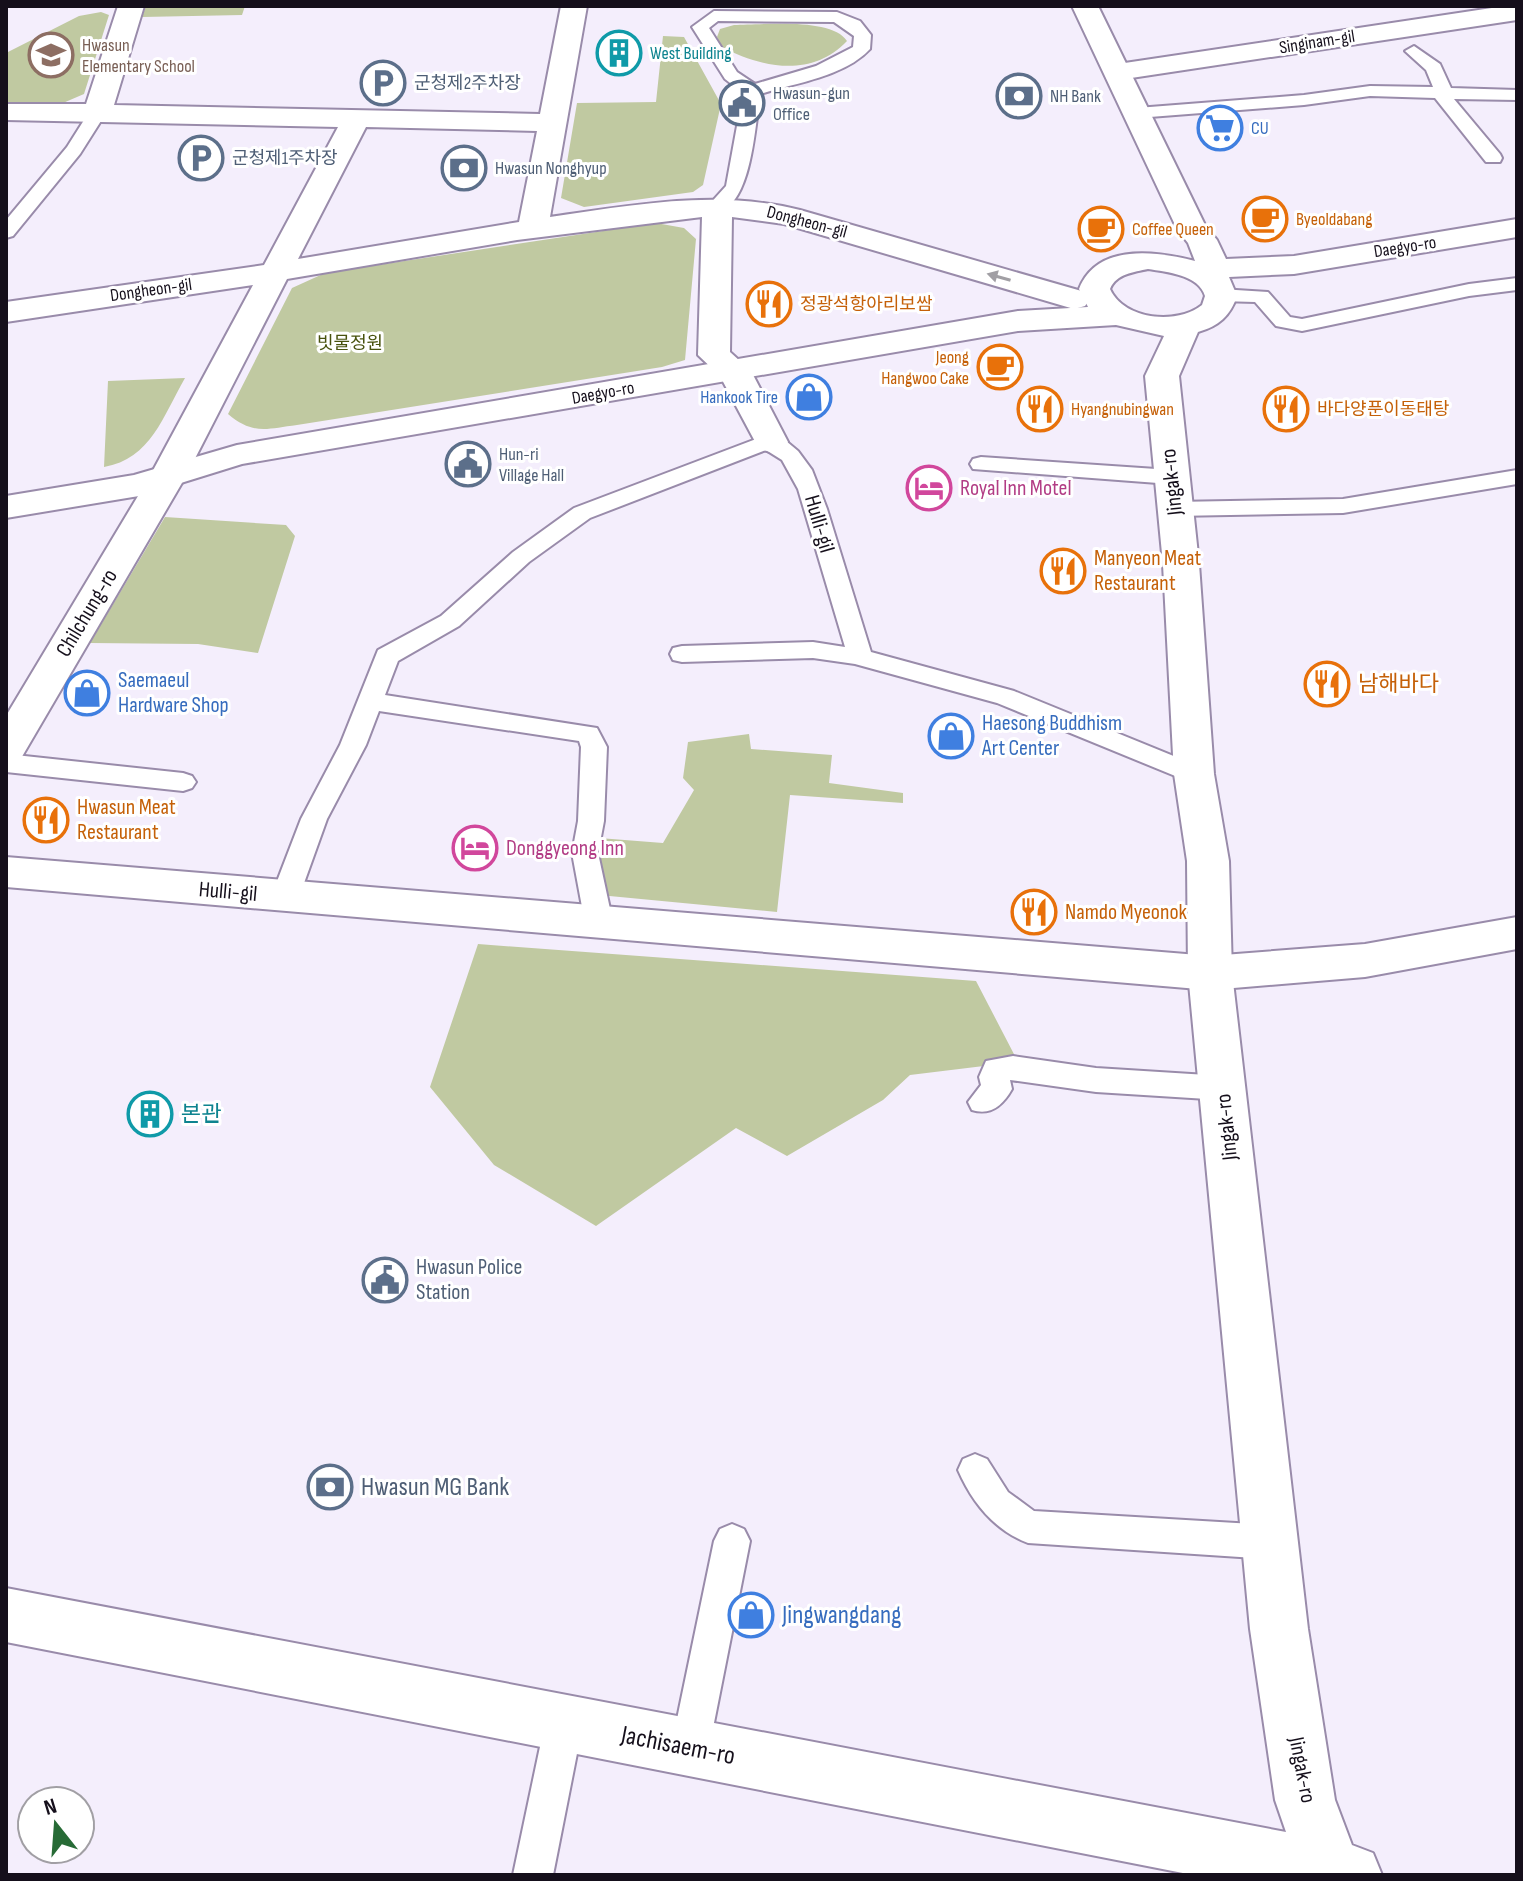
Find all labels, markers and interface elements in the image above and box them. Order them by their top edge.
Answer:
street label: Singinam-gil [1278,26,1356,58]
building icon: West Building [595,29,643,77]
school or university icon: Hwasun Elementary School [27,31,75,79]
place label: Hwasun Elementary School [82,35,195,77]
place label: West Building [650,43,731,64]
parking icon: 군청제2주차장 [359,59,407,107]
bank icon: NH Bank [995,72,1043,120]
place label: 군청제2주차장 [414,73,521,94]
public building icon: Hwasun-gun Office [718,79,766,127]
place label: Hwasun-gun Office [773,83,850,125]
place label: NH Bank [1050,86,1101,107]
supermarket icon: CU [1196,104,1244,152]
place label: CU [1251,118,1269,139]
parking icon: 군청제1주차장 [177,134,225,182]
bank icon: Hwasun Nonghyup [440,144,488,192]
place label: 군청제1주차장 [232,148,338,169]
place label: Hwasun Nonghyup [495,158,607,179]
cafe icon: Byeoldabang [1241,195,1289,243]
street label: Dongheon-gil [765,201,849,243]
cafe icon: Coffee Queen [1077,205,1125,253]
place label: Byeoldabang [1296,209,1372,230]
place label: Coffee Queen [1132,219,1214,240]
street label: Daegyo-ro [1372,232,1438,262]
one-way arrow [986,270,1010,283]
street label: Dongheon-gil [109,274,193,306]
restaurant icon: 정광석항아리보쌈 [745,280,793,328]
place label: 정광석항아리보쌈 [800,294,932,315]
park label: 빗물정원 [317,333,383,354]
cafe icon: Jeong Hangwoo Cake [976,343,1024,391]
place label: Jeong Hangwoo Cake [881,347,969,389]
shop icon: Hankook Tire [785,373,833,421]
street label: Daegyo-ro [570,377,636,409]
restaurant icon: Hyangnubingwan [1016,385,1064,433]
restaurant icon: 바다양푼이동태탕 [1262,385,1310,433]
place label: Hankook Tire [700,387,778,408]
place label: Hyangnubingwan [1071,399,1174,420]
place label: 바다양푼이동태탕 [1317,399,1449,420]
public building icon: Hun-ri Village Hall [444,440,492,488]
place label: Hun-ri Village Hall [499,444,564,486]
street label: Jingak-ro [1155,448,1189,517]
hotel icon: Royal Inn Motel [905,464,953,512]
place label: Royal Inn Motel [960,475,1072,502]
street label: Hulli-gil [798,492,840,556]
place label: Manyeon Meat Restaurant [1094,545,1201,597]
restaurant icon: Manyeon Meat Restaurant [1039,547,1087,595]
street label: Chilchung-ro [50,564,124,662]
restaurant icon: 남해바다 [1303,660,1351,708]
place label: Saemaeul Hardware Shop [118,667,229,719]
shop icon: Saemaeul Hardware Shop [63,669,111,717]
place label: 남해바다 [1358,671,1439,698]
place label: Haesong Buddhism Art Center [981,710,1122,762]
shop icon: Haesong Buddhism Art Center [927,712,975,760]
place label: Hwasun Meat Restaurant [77,794,176,846]
restaurant icon: Hwasun Meat Restaurant [22,796,70,844]
hotel icon: Donggyeong Inn [451,824,499,872]
place label: Donggyeong Inn [506,835,624,862]
street label: Hulli-gil [198,876,258,908]
restaurant icon: Namdo Myeonok [1010,888,1058,936]
place label: Namdo Myeonok [1065,899,1188,926]
building icon: 본관 [126,1090,174,1138]
street label: Jingak-ro [1210,1093,1244,1162]
place label: 본관 [181,1101,221,1128]
place label: Hwasun Police Station [416,1254,522,1306]
public building icon: Hwasun Police Station [361,1256,409,1304]
bank icon: Hwasun MG Bank [306,1463,354,1511]
place label: Hwasun MG Bank [361,1472,509,1503]
shop icon: Jingwangdang [727,1591,775,1639]
place label: Jingwangdang [781,1600,901,1631]
street label: Jachisaem-ro [617,1720,738,1772]
street label: Jingak-ro [1282,1734,1322,1805]
north arrow [16,1785,96,1865]
text: N [41,1793,60,1822]

